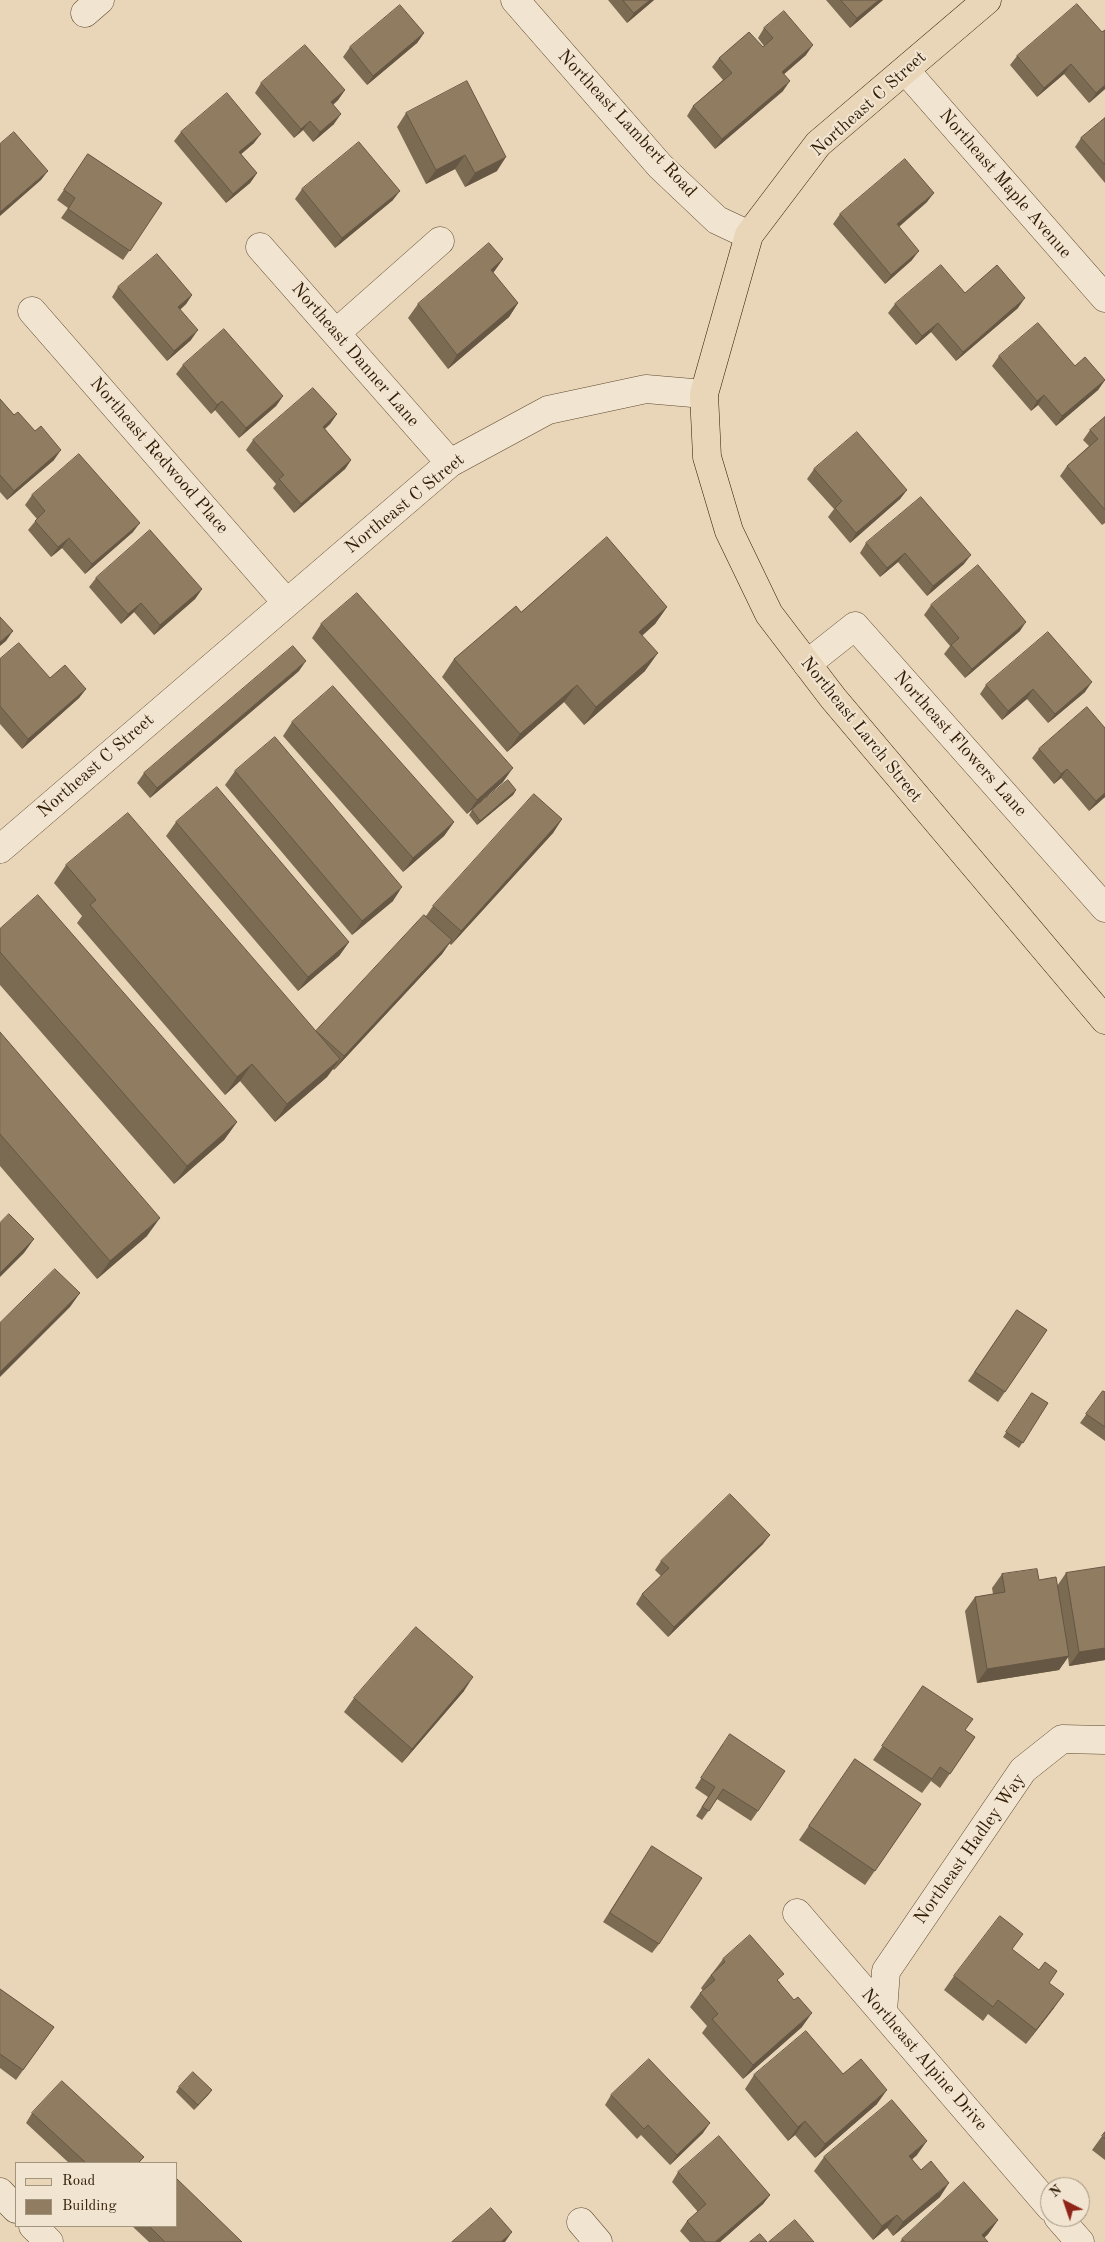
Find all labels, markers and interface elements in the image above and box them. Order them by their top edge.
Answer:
street label: Northeast Lambert Road [553,46,701,202]
street label: Northeast C Street [807,47,931,161]
street label: Northeast Maple Avenue [934,105,1076,263]
street label: Northeast Danner Lane [286,278,424,432]
street label: Northeast Redwood Place [85,373,233,539]
street label: Northeast C Street [341,449,469,559]
street label: Northeast Larch Street [796,653,926,807]
street label: Northeast Flowers Lane [889,667,1031,821]
street label: Northeast C Street [33,710,159,822]
street label: Northeast Hadley Way [910,1770,1030,1928]
street label: Northeast Alpine Drive [856,1984,992,2136]
legend [15,2162,178,2227]
text: Road [62,2174,95,2189]
north arrow [1040,2177,1090,2227]
text: N [1047,2183,1064,2200]
text: Building [62,2199,117,2214]

